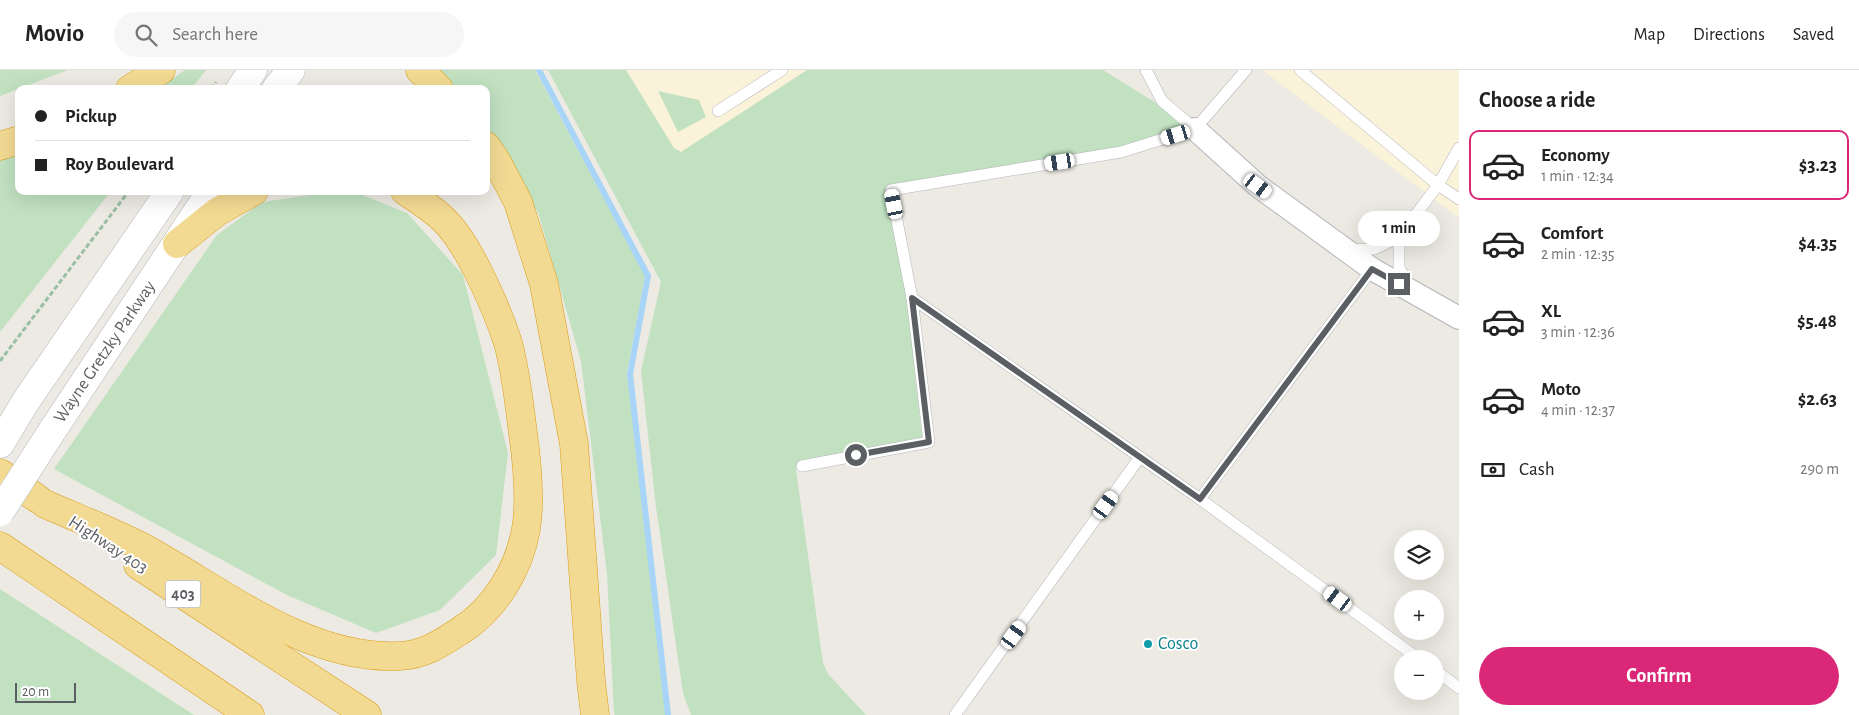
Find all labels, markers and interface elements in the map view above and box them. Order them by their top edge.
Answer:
search box [114,12,464,57]
icon: search [132,21,160,49]
text: Movio [25,22,84,46]
text: Search here [172,25,258,44]
text: Map [1634,26,1665,44]
text: Directions [1693,26,1765,44]
text: Saved [1793,26,1834,44]
text: Choose a ride [1479,89,1595,111]
text: Pickup [65,107,117,126]
car [1159,123,1192,147]
icon: car [1481,143,1526,188]
text: Economy [1541,146,1610,165]
car [1044,152,1075,172]
text: Roy Boulevard [65,155,174,174]
text: $3.23 [1799,156,1837,175]
text: 1 min · 12:34 [1541,168,1614,184]
car [1241,171,1274,201]
car [883,188,904,220]
callout: 1 min [1358,212,1440,246]
text: 1 min [1382,220,1416,236]
icon: car [1481,221,1526,266]
text: Comfort [1541,224,1603,243]
text: $4.35 [1798,234,1837,253]
text: 2 min · 12:35 [1541,246,1615,262]
route end [1388,273,1410,295]
street label: Wayne Gretzky Parkway [51,278,159,426]
icon: car [1481,299,1526,344]
text: XL [1541,302,1561,321]
text: $5.48 [1797,312,1837,331]
text: 3 min · 12:36 [1541,324,1615,340]
icon: car [1481,377,1526,422]
text: Moto [1541,380,1581,399]
text: $2.63 [1798,390,1837,409]
text: 4 min · 12:37 [1541,402,1615,418]
route start [845,444,867,466]
icon: cash [1479,456,1507,484]
text: Cash [1519,460,1555,479]
text: 290 m [1800,461,1839,477]
car [1091,488,1120,522]
street label: Highway 403 [65,513,151,577]
map controls [1394,530,1444,700]
button: layers [1394,530,1444,580]
road number: 403 [166,580,200,608]
car [1321,584,1354,614]
button: + [1394,590,1444,640]
car [999,618,1028,652]
place label: Cosco [1158,635,1198,653]
marker: Cosco [1142,638,1154,650]
button: Confirm [1479,647,1839,705]
button: − [1394,650,1444,700]
scale bar [15,680,76,703]
text: 20 m [22,685,49,699]

